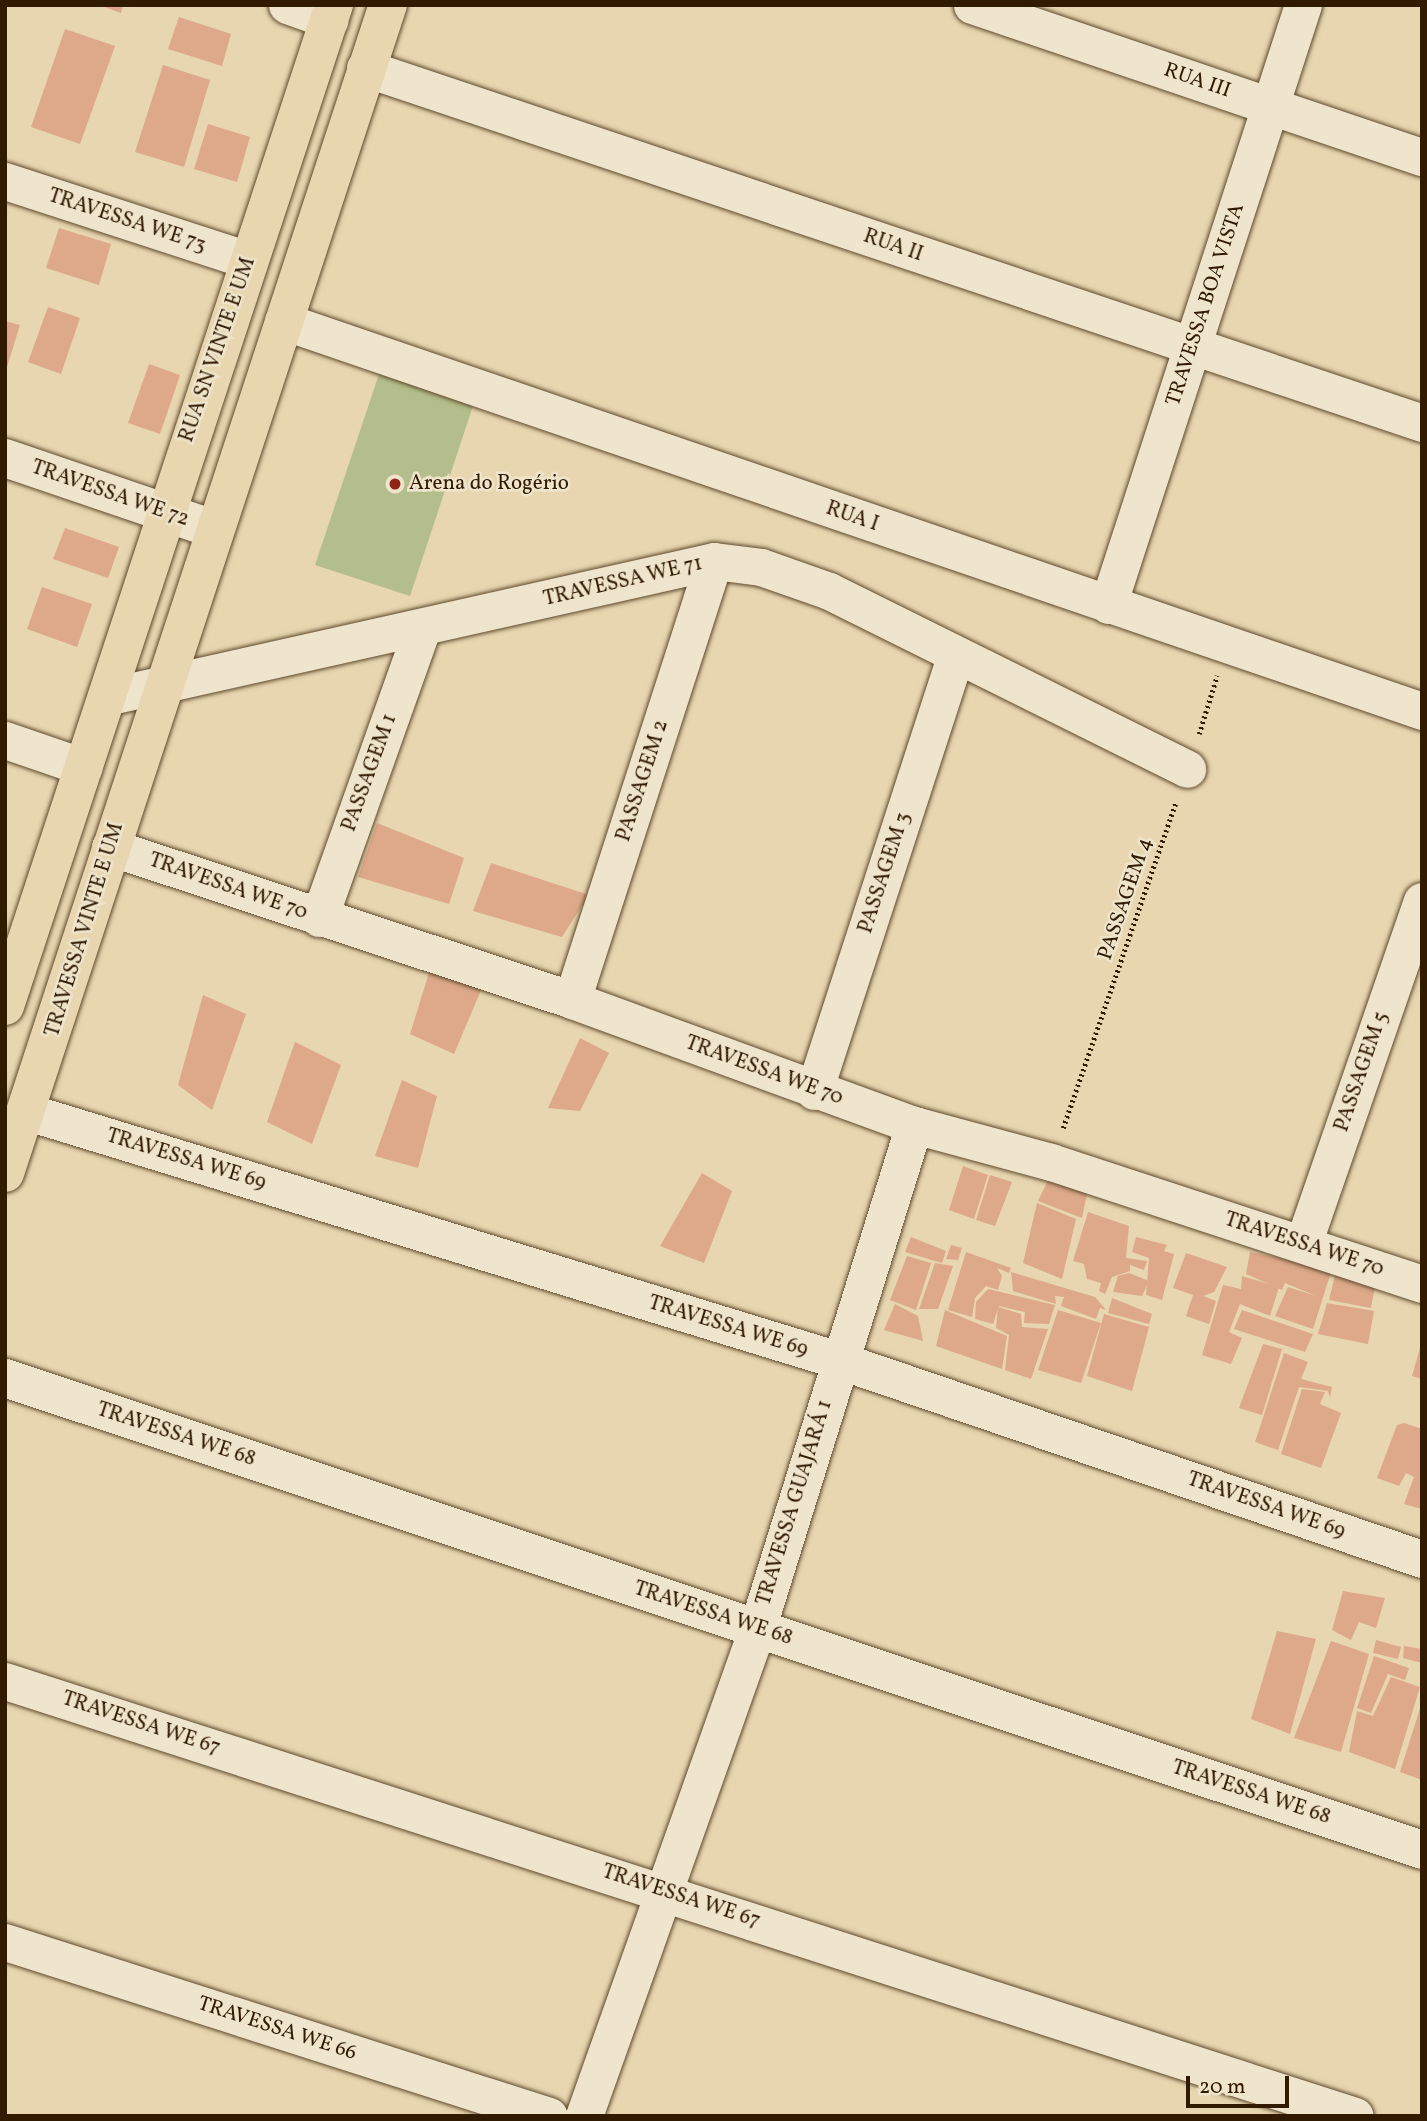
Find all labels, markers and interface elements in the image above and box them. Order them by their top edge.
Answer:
street label: RUA III [1160,58,1234,104]
street label: TRAVESSA WE 73 [45,184,209,258]
street label: TRAVESSA BOA VISTA [1161,200,1251,410]
street label: RUA II [860,224,926,268]
street label: RUA SN VINTE E UM [174,254,262,446]
street label: TRAVESSA WE 72 [27,455,193,533]
place label: Arena do Rogério [409,471,569,497]
marker: Arena do Rogério [387,476,403,492]
street label: RUA I [822,496,882,538]
street label: TRAVESSA WE 71 [541,551,705,613]
street label: PASSAGEM 1 [337,711,403,835]
street label: PASSAGEM 2 [611,717,675,845]
street label: PASSAGEM 3 [854,809,916,937]
street label: TRAVESSA VINTE E UM [40,819,130,1041]
street label: PASSAGEM 4 [1093,835,1159,963]
street label: TRAVESSA WE 70 [145,848,311,926]
street label: PASSAGEM 5 [1330,1009,1394,1135]
street label: TRAVESSA WE 70 [681,1031,847,1111]
street label: TRAVESSA WE 69 [103,1124,269,1196]
street label: TRAVESSA WE 70 [1221,1207,1387,1283]
street label: TRAVESSA WE 69 [645,1291,811,1363]
street label: TRAVESSA WE 68 [93,1397,259,1473]
street label: TRAVESSA GUAJARÁ 1 [752,1397,838,1609]
street label: TRAVESSA WE 69 [1183,1467,1349,1545]
street label: TRAVESSA WE 68 [630,1576,796,1652]
street label: TRAVESSA WE 67 [58,1686,224,1762]
street label: TRAVESSA WE 68 [1168,1755,1334,1831]
street label: TRAVESSA WE 67 [598,1859,764,1935]
street label: TRAVESSA WE 66 [194,1991,360,2067]
scale bar [1189,2062,1292,2106]
text: 20 m [1199,2073,1245,2102]

